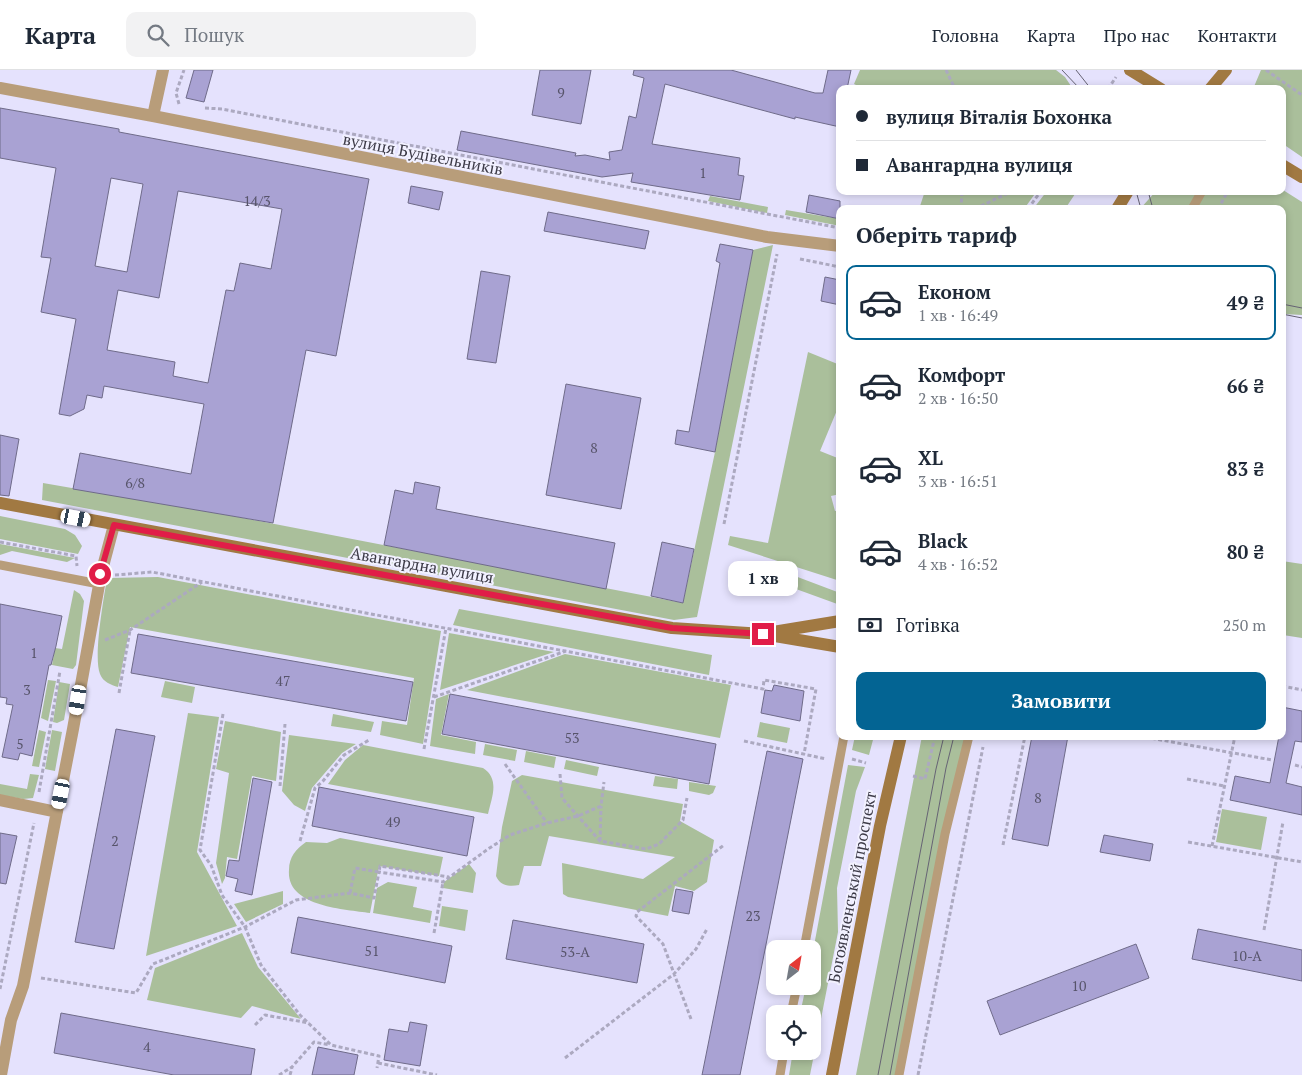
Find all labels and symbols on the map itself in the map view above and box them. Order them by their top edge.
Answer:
house number: 9 [557,83,565,102]
street label: вулиця Будівельників [341,128,505,180]
house number: 1 [699,163,707,182]
house number: 14/3 [243,191,271,210]
house number: 8 [590,438,598,457]
house number: 6/8 [125,473,145,492]
car [59,508,92,528]
street label: Авангардна вулиця [349,542,495,588]
callout: 1 хв [728,562,798,596]
route start [89,563,111,585]
route end [752,623,774,645]
house number: 1 [30,643,38,662]
house number: 47 [276,671,290,690]
house number: 3 [23,680,31,699]
car [68,684,87,716]
house number: 53 [565,728,579,747]
house number: 5 [16,734,24,753]
car [50,778,71,810]
house number: 8 [1034,788,1042,807]
street label: Богоявленський проспект [823,789,881,985]
house number: 49 [386,812,400,831]
house number: 2 [111,831,119,850]
house number: 23 [746,906,760,925]
north arrow [766,940,821,995]
house number: 51 [365,941,379,960]
house number: 53-А [560,942,590,961]
house number: 10-А [1232,946,1262,965]
house number: 10 [1072,976,1086,995]
house number: 4 [143,1037,151,1056]

